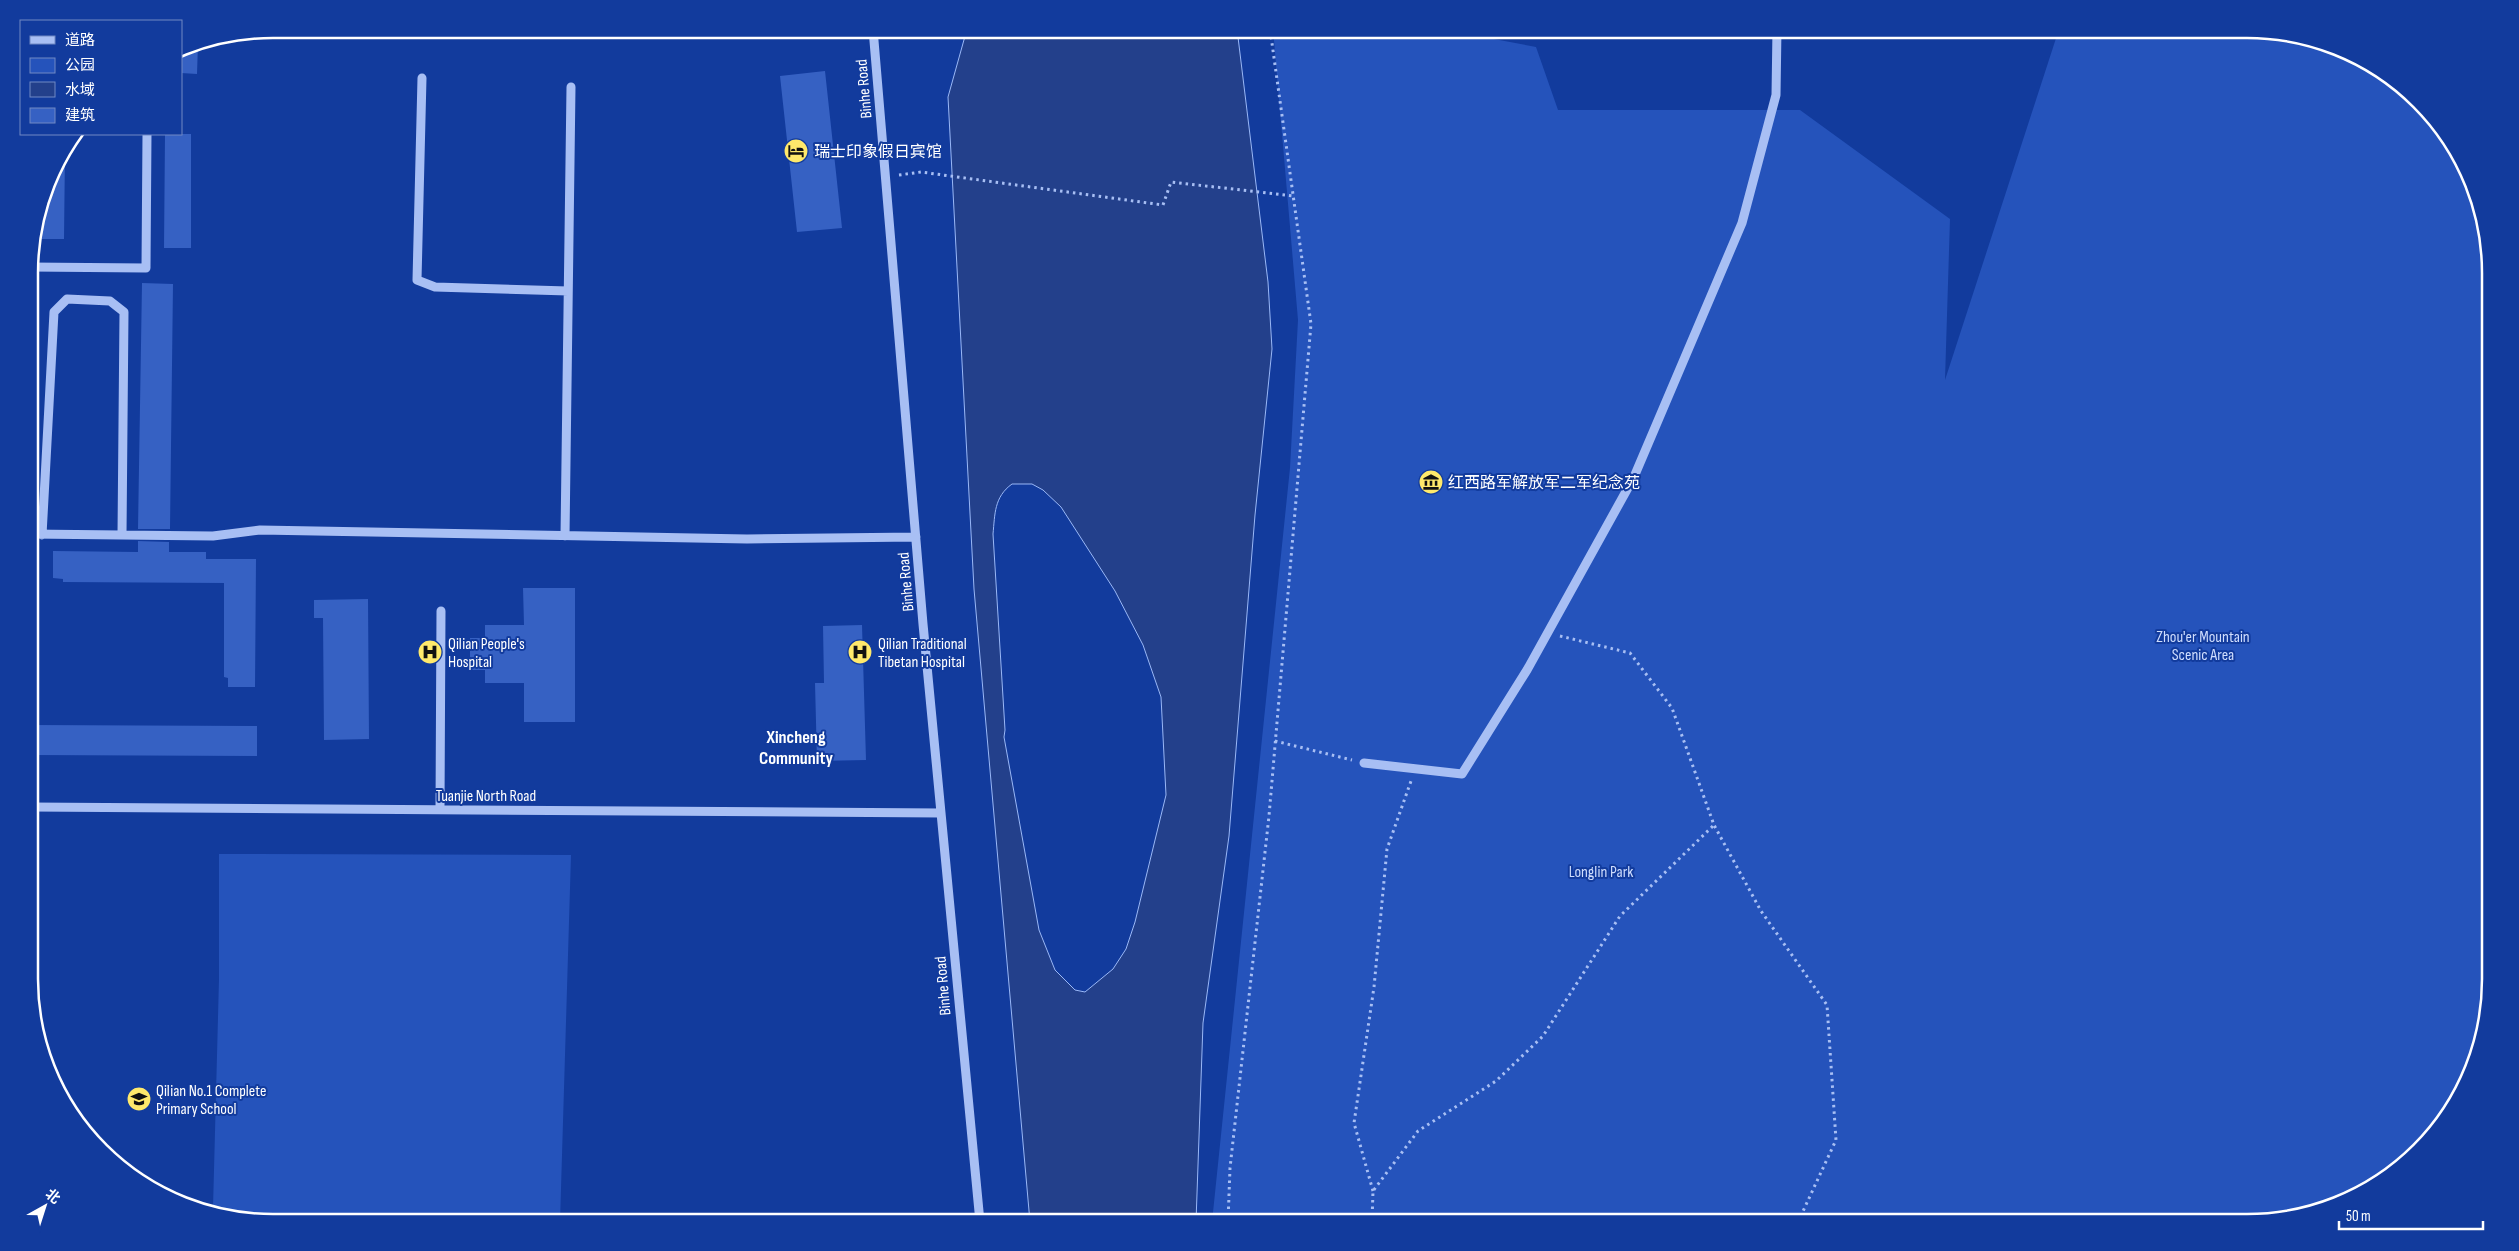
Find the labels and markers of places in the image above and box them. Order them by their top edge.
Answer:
hotel icon: 瑞士印象假日宾馆 [783,138,809,164]
place label: 瑞士印象假日宾馆 [814,142,942,162]
museum icon: 红西路军解放军二军纪念苑 [1418,469,1444,495]
place label: 红西路军解放军二军纪念苑 [1448,474,1640,493]
place label: Qilian People's Hospital [448,635,525,672]
place label: Qilian Traditional Tibetan Hospital [878,635,967,672]
hospital icon: Qilian People's Hospital [417,639,443,665]
hospital icon: Qilian Traditional Tibetan Hospital [847,639,873,665]
place label: Qilian No.1 Complete Primary School [156,1082,266,1119]
school or university icon: Qilian No.1 Complete Primary School [126,1086,152,1112]

